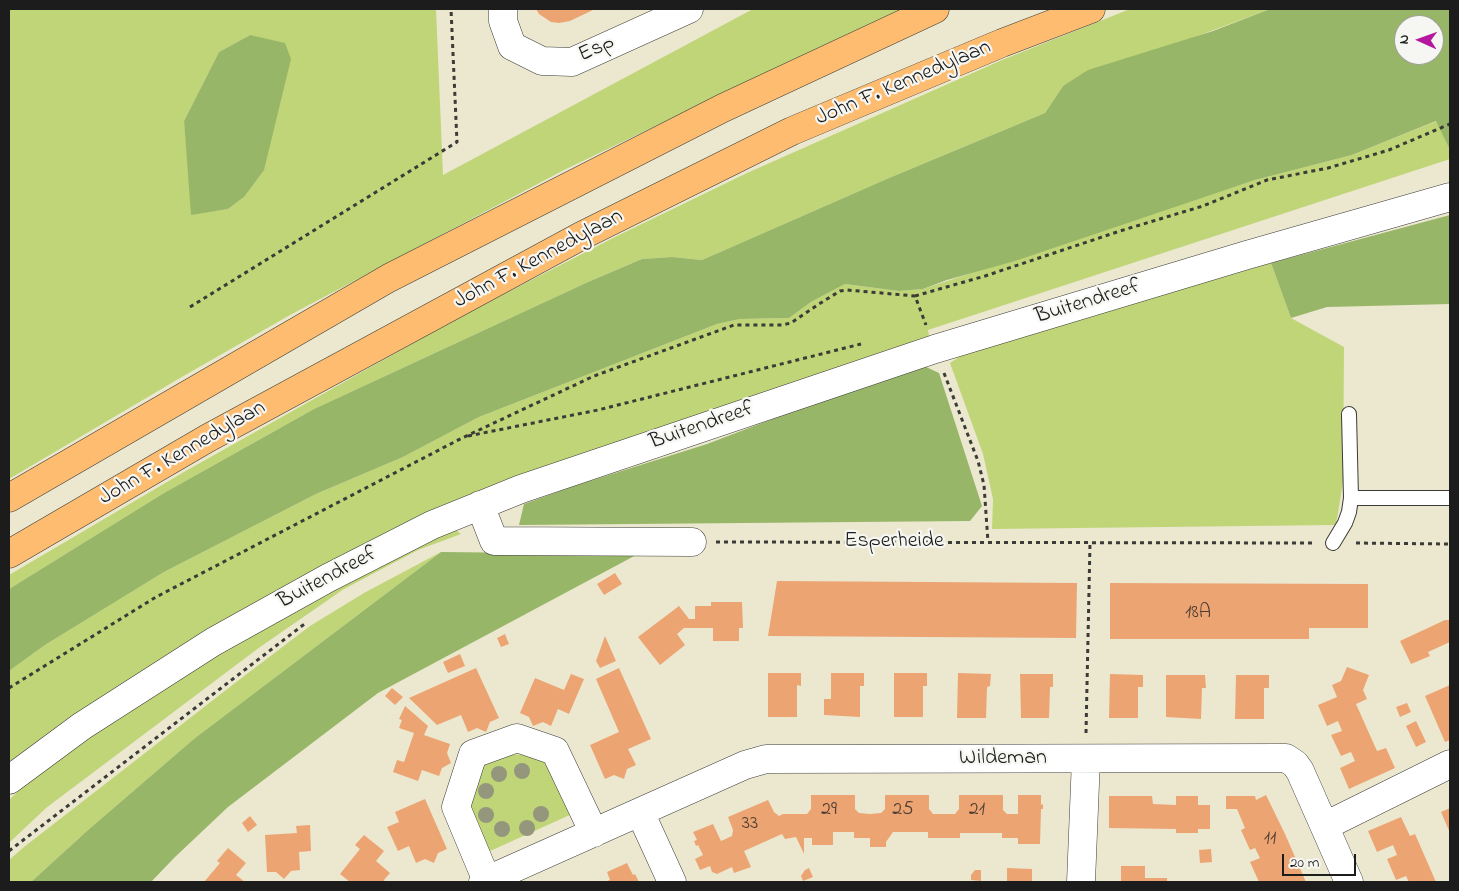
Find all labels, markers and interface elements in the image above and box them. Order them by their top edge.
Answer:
north arrow [1394,15,1444,65]
street label: Esp [575,31,619,69]
text: N [1394,34,1415,45]
street label: John F. Kennedylaan [813,35,995,133]
street label: John F. Kennedylaan [450,204,628,316]
street label: Buitendreef [1032,275,1144,331]
street label: John F. Kennedylaan [95,396,271,512]
street label: Buitendreef [646,397,758,457]
street label: Esperheide [844,529,944,555]
street label: Buitendreef [274,542,382,616]
house number: 18A [1185,602,1211,626]
street label: Wildeman [959,746,1047,772]
house number: 29 [821,799,837,823]
house number: 25 [892,799,914,823]
house number: 21 [969,799,985,823]
house number: 33 [742,813,758,837]
house number: 11 [1264,828,1276,852]
scale bar [1284,844,1358,876]
text: 20 m [1290,852,1319,874]

